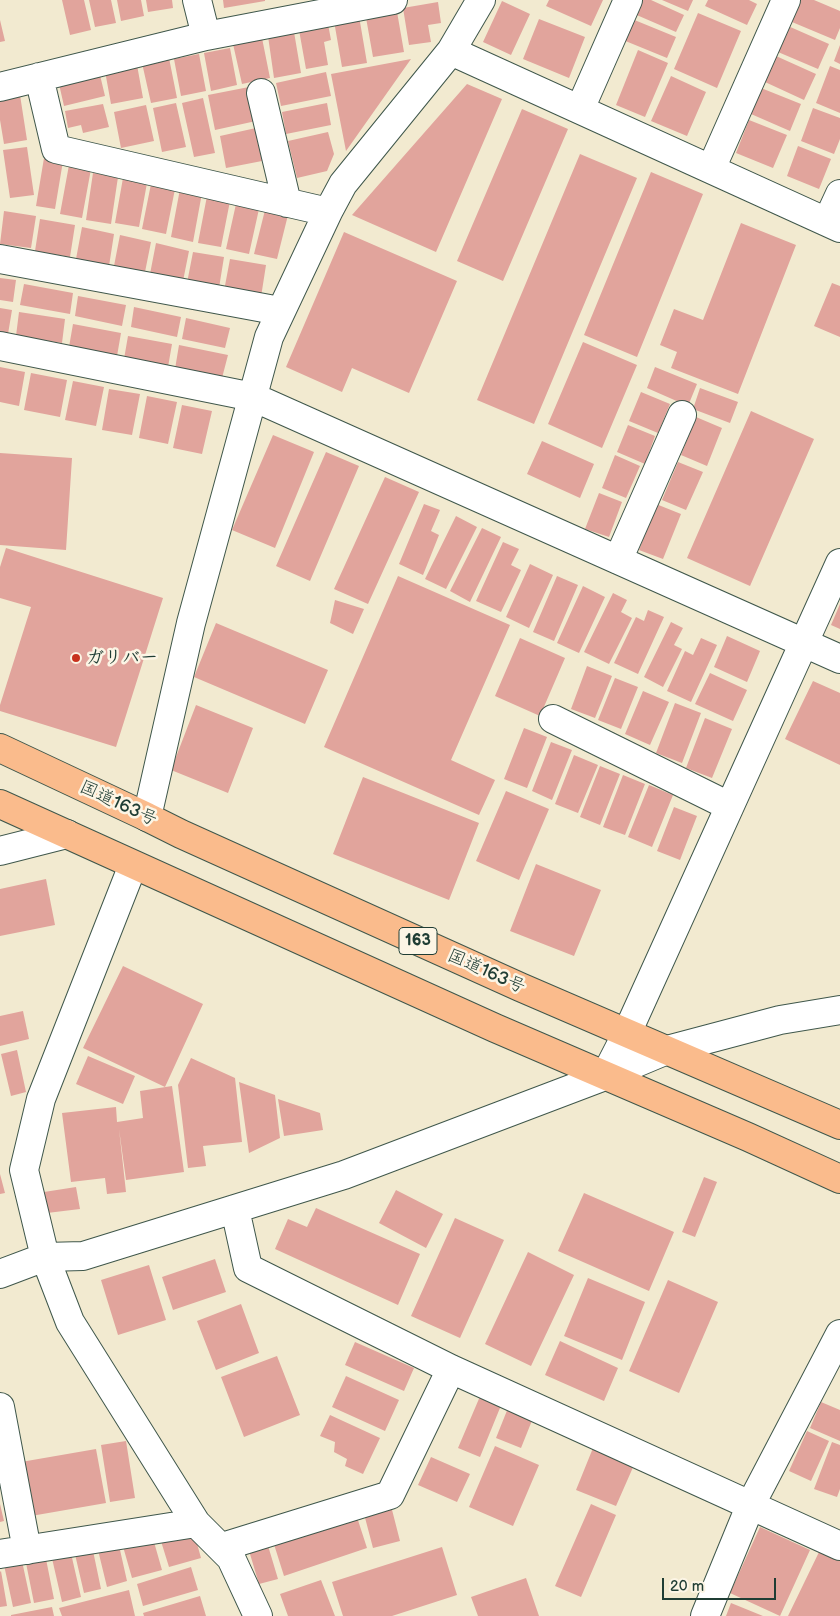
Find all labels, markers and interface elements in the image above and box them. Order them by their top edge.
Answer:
place label: ガリバー [86,647,158,669]
marker: ガリバー [70,652,82,664]
street label: 国道163号 [76,777,160,831]
road number: 163 [399,928,437,954]
street label: 国道163号 [444,945,528,999]
scale bar [665,1568,779,1600]
text: 20 m [670,1577,704,1596]

